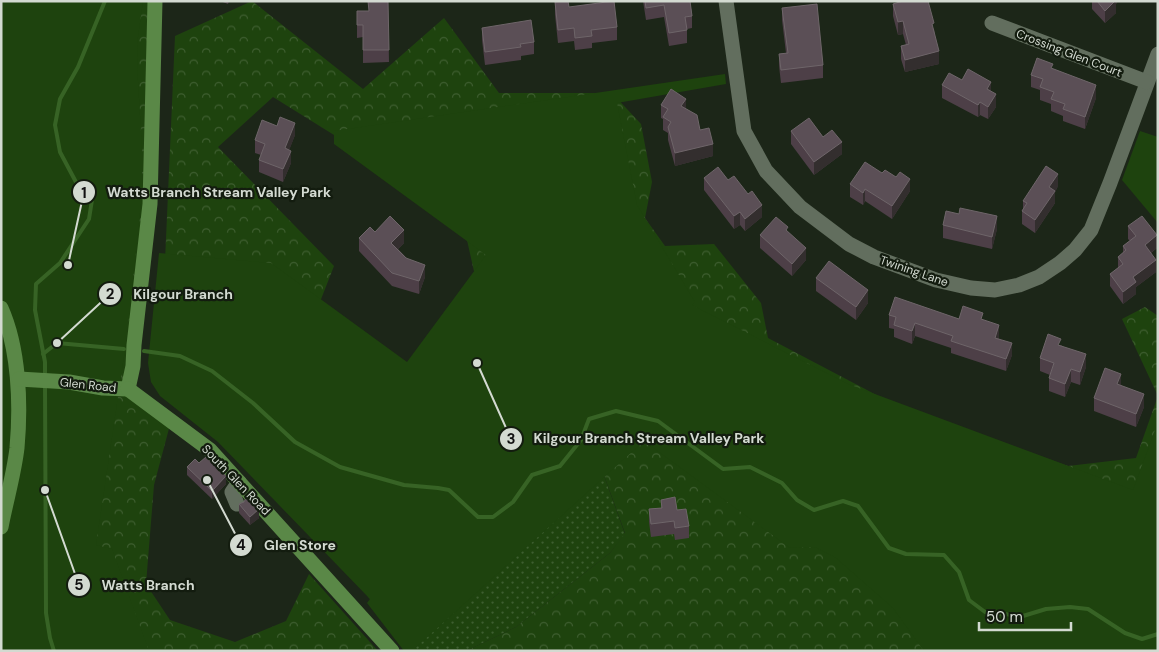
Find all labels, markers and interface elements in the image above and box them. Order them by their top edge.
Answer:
street label: Crossing Glen Court [1014,25,1124,81]
callout: Watts Branch Stream Valley Park [71,178,341,207]
text: 1 [81,183,87,203]
text: Watts Branch Stream Valley Park [107,183,331,201]
street label: Twining Lane [878,252,950,290]
callout: Kilgour Branch [98,280,243,309]
text: 2 [106,284,115,304]
text: Kilgour Branch [133,285,233,303]
street label: Glen Road [59,374,117,396]
callout: Kilgour Branch Stream Valley Park [498,424,774,453]
text: 3 [506,429,516,449]
text: Kilgour Branch Stream Valley Park [534,429,764,447]
street label: South Glen Road [198,441,274,519]
callout: Glen Store [229,530,345,559]
text: 4 [236,535,246,555]
text: Glen Store [264,536,336,554]
callout: Watts Branch [67,570,205,599]
text: 5 [74,575,84,595]
text: Watts Branch [101,576,195,594]
scale bar [979,600,1072,632]
text: 50 m [986,607,1023,627]

